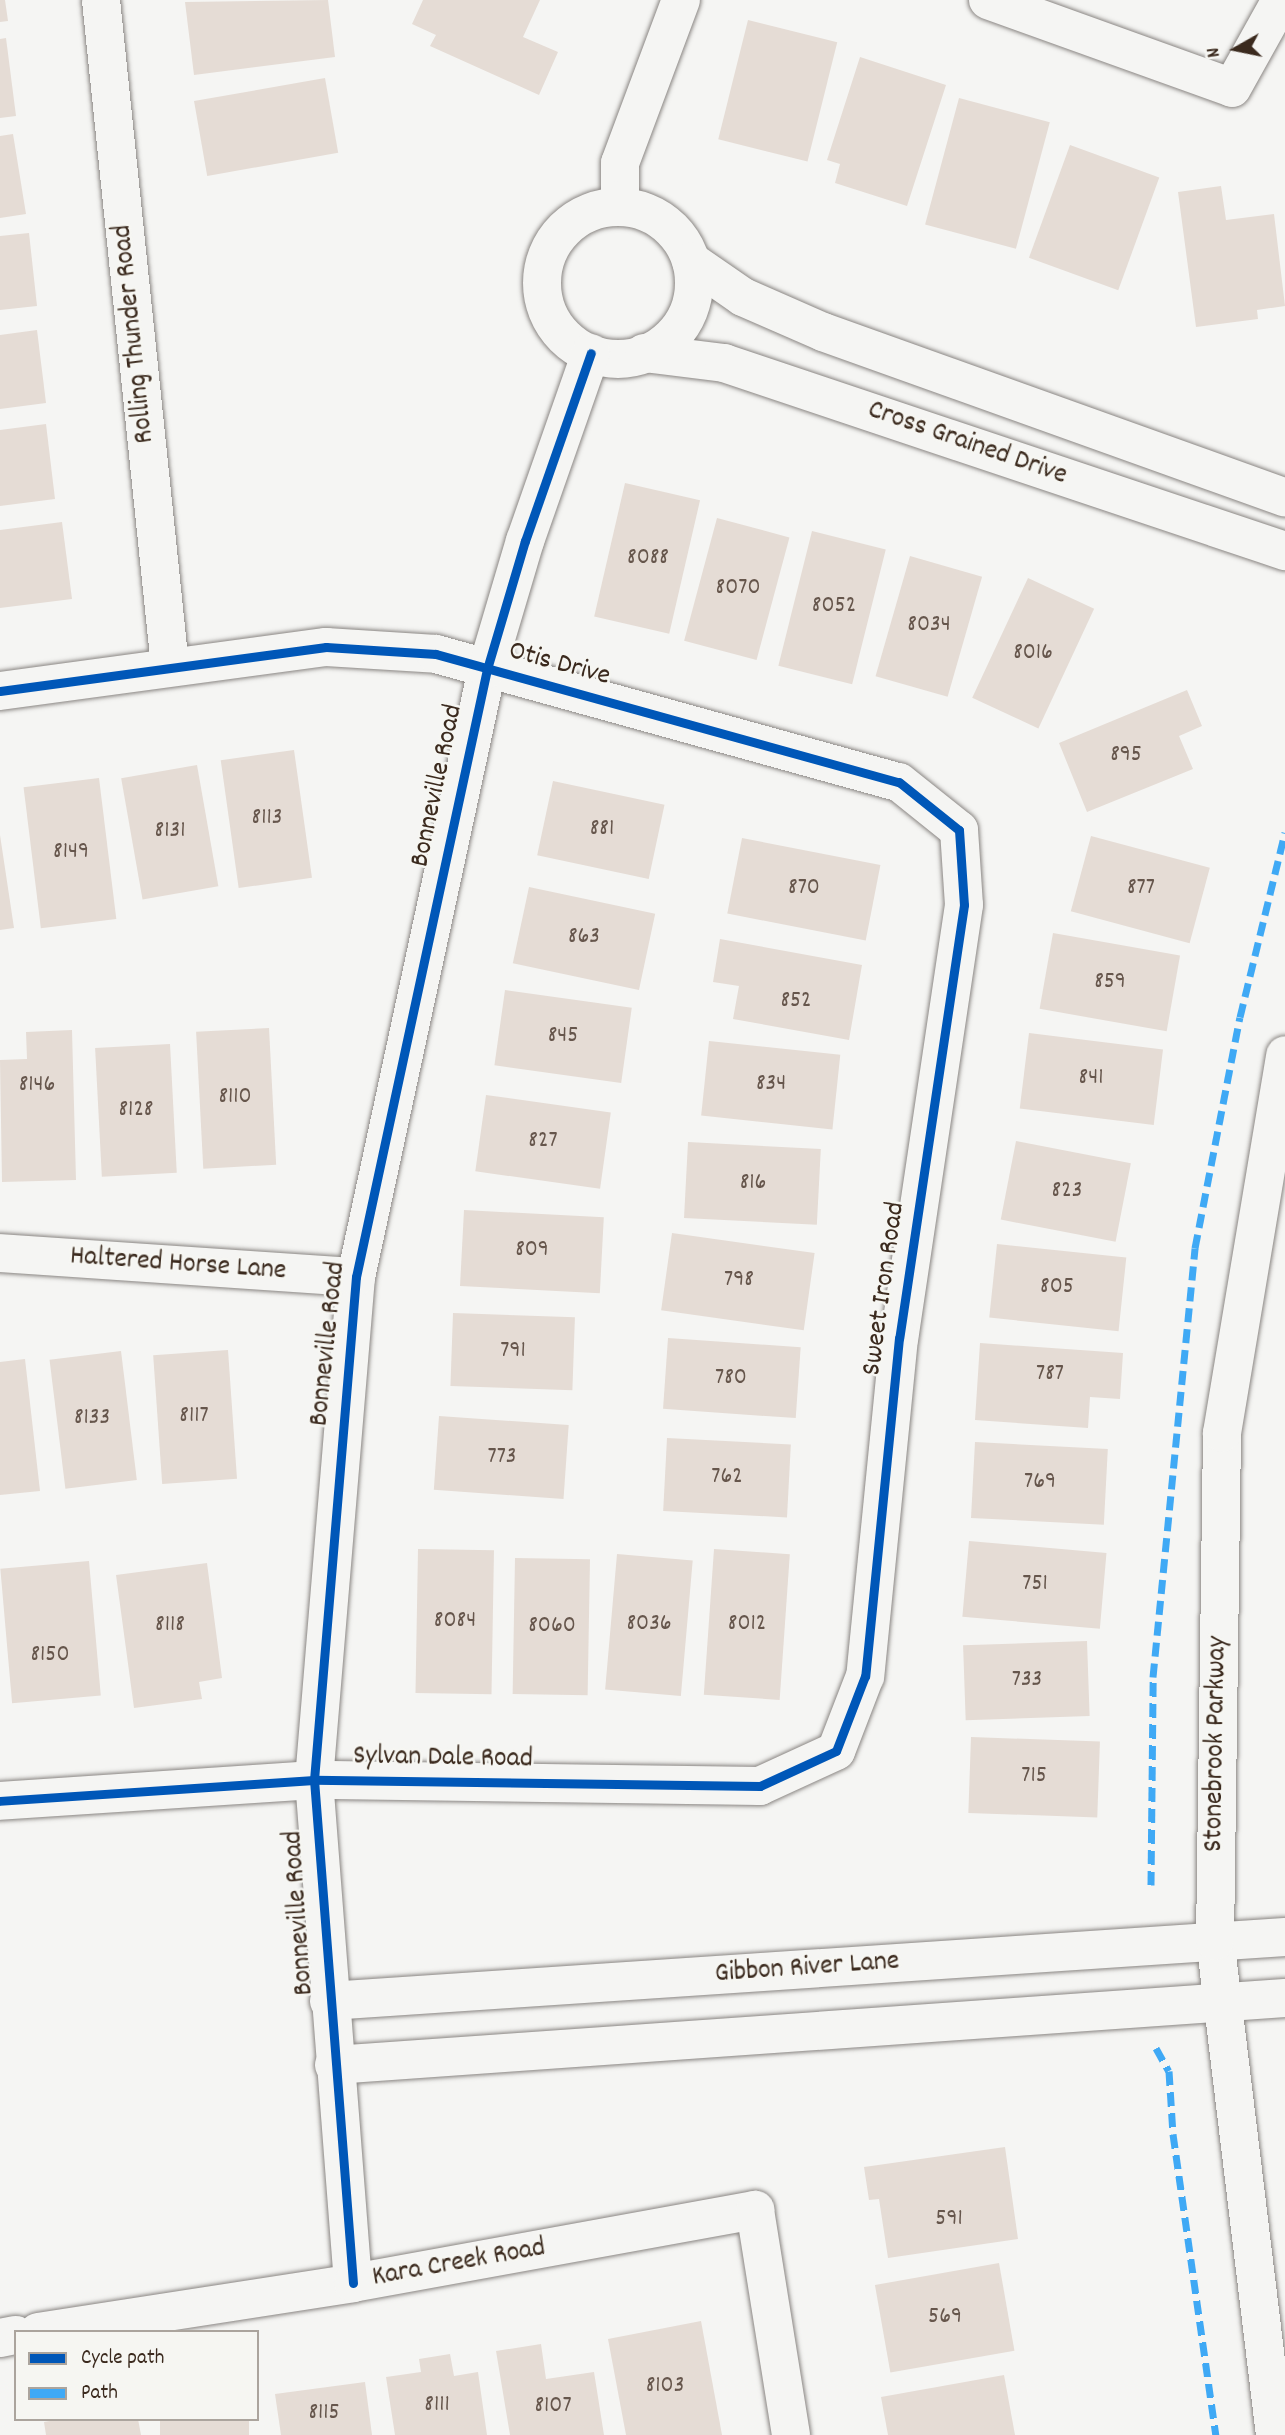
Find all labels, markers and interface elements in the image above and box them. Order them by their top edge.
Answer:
north arrow [1201,14,1271,84]
text: N [1201,46,1229,59]
street label: Rolling Thunder Road [107,223,163,445]
street label: Cross Grained Drive [863,394,1071,494]
house number: 8088 [627,545,669,573]
house number: 8070 [716,575,760,603]
house number: 8052 [812,593,856,621]
house number: 8034 [907,612,951,640]
street label: Otis Drive [505,635,613,695]
house number: 8016 [1013,640,1053,668]
street label: Bonneville Road [404,702,472,870]
house number: 895 [1110,742,1142,770]
house number: 8113 [252,805,282,833]
house number: 881 [590,816,614,844]
house number: 8131 [155,818,185,846]
house number: 8149 [53,839,89,867]
house number: 870 [788,875,820,903]
house number: 877 [1127,875,1155,903]
house number: 863 [568,924,600,952]
house number: 859 [1094,969,1126,997]
house number: 852 [780,988,812,1016]
house number: 845 [548,1023,578,1051]
house number: 841 [1079,1065,1103,1093]
house number: 834 [756,1071,786,1099]
house number: 8146 [19,1072,55,1100]
house number: 8110 [218,1084,252,1112]
house number: 8128 [119,1097,153,1125]
house number: 827 [528,1128,558,1156]
house number: 816 [740,1170,766,1198]
house number: 823 [1052,1178,1082,1206]
street label: Sweet Iron Road [856,1200,914,1378]
house number: 809 [515,1237,549,1265]
street label: Haltered Horse Lane [69,1241,287,1289]
street label: Bonneville Road [304,1260,354,1428]
house number: 798 [724,1267,754,1295]
house number: 805 [1040,1274,1074,1302]
house number: 791 [500,1338,526,1366]
house number: 787 [1036,1361,1064,1389]
house number: 780 [715,1365,747,1393]
house number: 8117 [179,1403,209,1431]
house number: 8133 [74,1405,110,1433]
house number: 773 [487,1444,517,1472]
house number: 762 [711,1464,743,1492]
house number: 769 [1024,1469,1056,1497]
house number: 751 [1022,1571,1048,1599]
house number: 8084 [434,1608,476,1636]
house number: 8036 [626,1611,672,1639]
house number: 8012 [728,1611,766,1639]
house number: 8118 [155,1612,185,1640]
house number: 8060 [528,1613,576,1641]
street label: Stonebrook Parkway [1198,1636,1236,1852]
house number: 8150 [30,1642,70,1670]
house number: 733 [1012,1667,1042,1695]
street label: Sylvan Dale Road [353,1741,533,1777]
house number: 715 [1021,1763,1047,1791]
street label: Bonneville Road [277,1829,323,1997]
street label: Gibbon River Lane [714,1946,900,1992]
house number: 591 [935,2206,963,2234]
street label: Kara Creek Road [370,2232,548,2296]
house number: 569 [928,2304,962,2332]
legend [14,2330,259,2421]
text: Cycle path [81,2344,164,2374]
house number: 8103 [646,2373,684,2401]
text: Path [81,2379,118,2409]
house number: 8111 [424,2392,450,2420]
house number: 8107 [534,2393,572,2421]
house number: 8115 [308,2400,340,2428]

